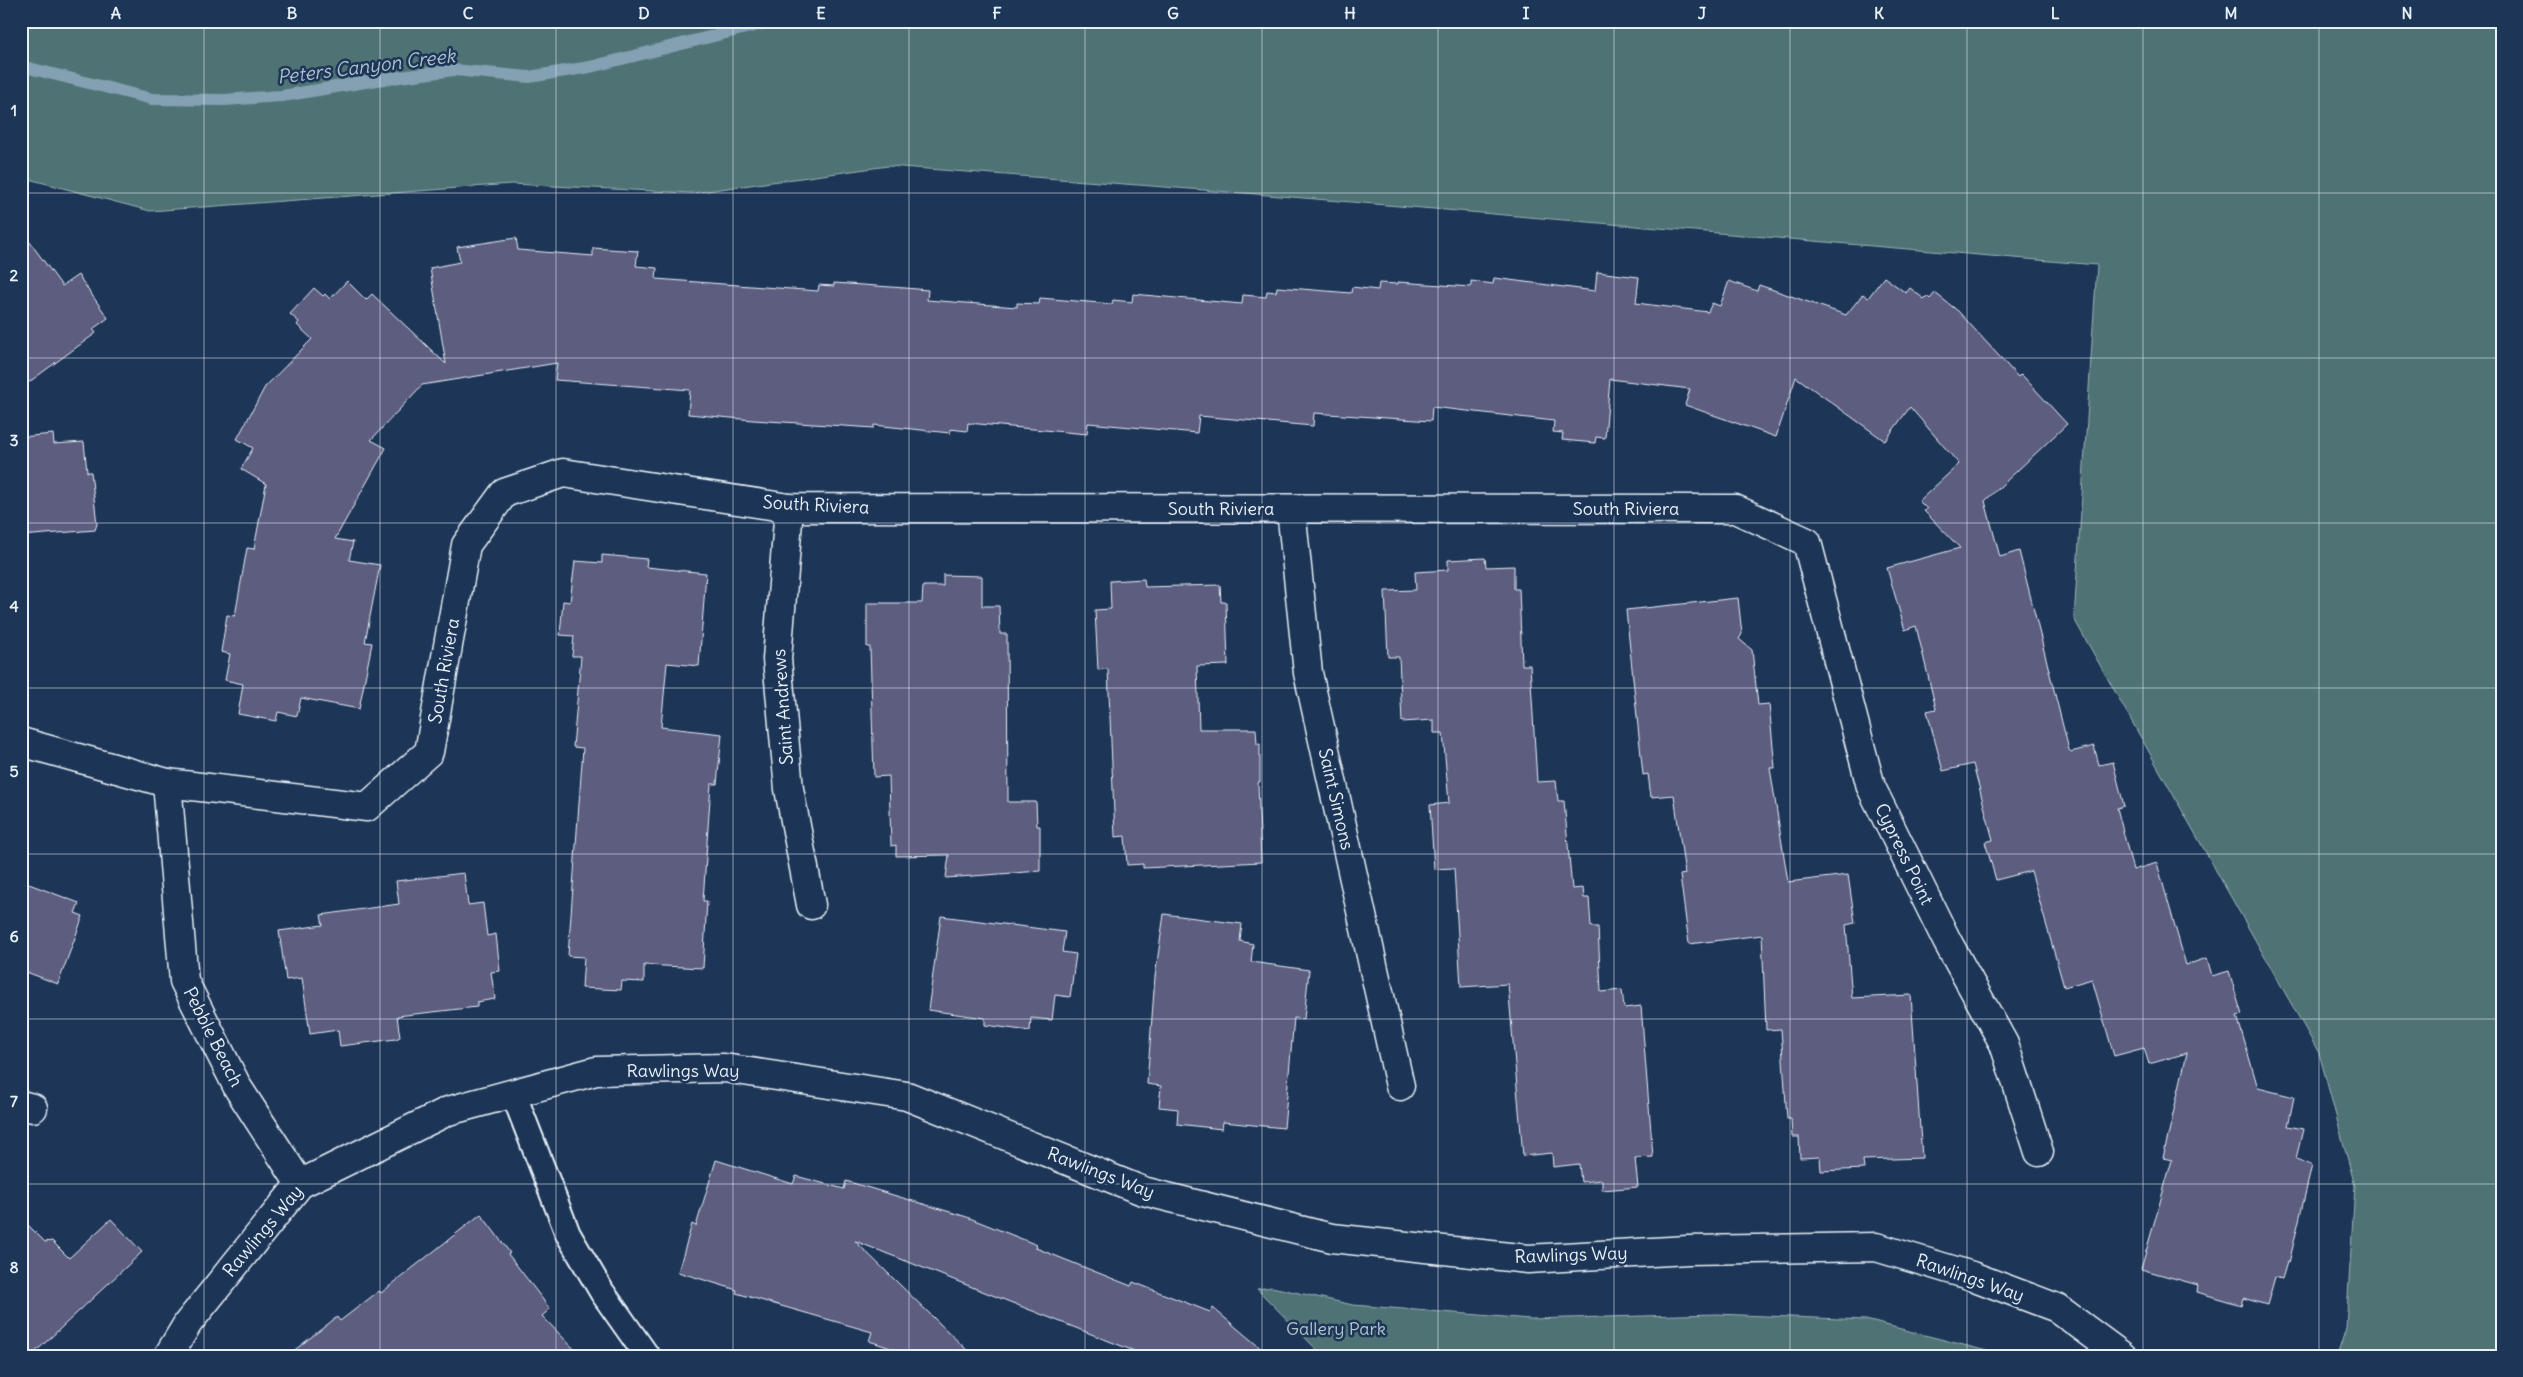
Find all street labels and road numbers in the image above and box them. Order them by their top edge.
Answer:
street label: South Riviera [762,490,870,519]
street label: South Riviera [1168,497,1274,520]
street label: South Riviera [1573,497,1679,520]
street label: South Riviera [423,616,464,725]
street label: Saint Andrews [767,648,798,766]
street label: Saint Simons [1314,746,1359,852]
street label: Cypress Point [1870,799,1939,908]
street label: Pebble Beach [178,983,248,1091]
street label: Rawlings Way [627,1059,739,1082]
street label: Rawlings Way [1044,1142,1158,1204]
street label: Rawlings Way [218,1180,308,1281]
street label: Rawlings Way [1514,1241,1628,1268]
street label: Rawlings Way [1913,1248,2027,1307]

